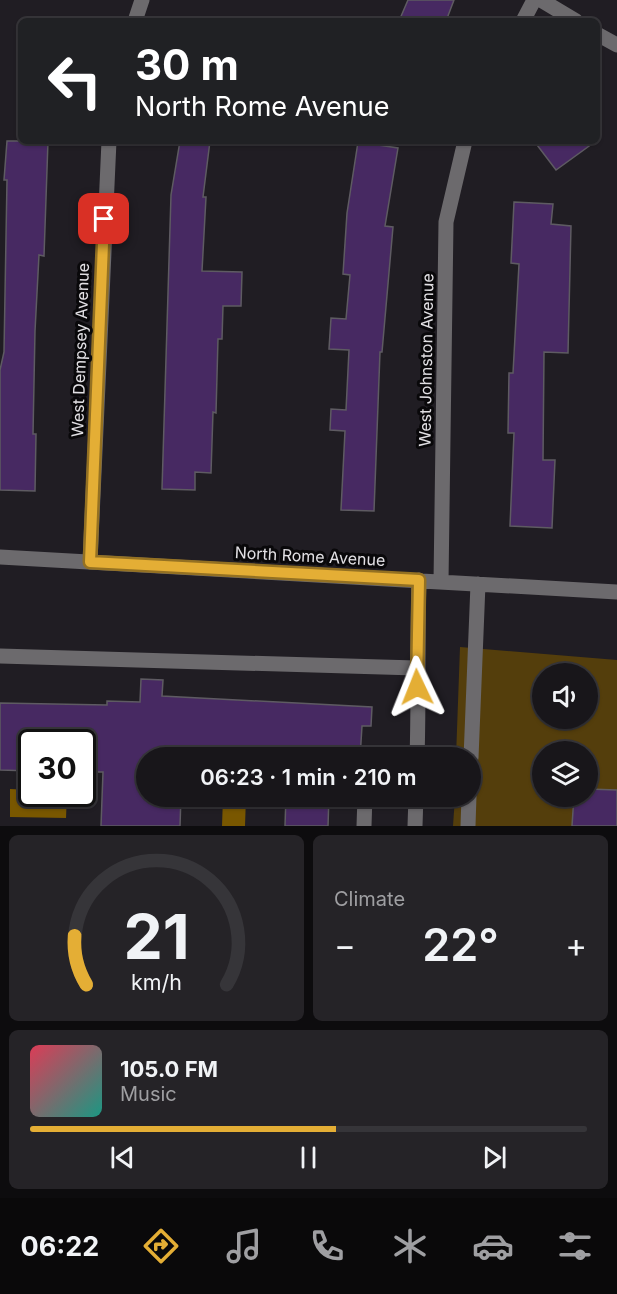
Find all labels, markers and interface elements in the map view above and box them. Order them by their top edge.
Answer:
text: 30 m [135,39,239,90]
icon: left [36,42,114,120]
text: North Rome Avenue [135,90,390,123]
pin [78,193,129,244]
icon: arrive [87,202,120,235]
street label: West Dempsey Avenue [67,263,93,437]
street label: West Johnston Avenue [414,273,438,447]
street label: North Rome Avenue [234,542,386,570]
position arrow [385,655,449,719]
map controls [532,663,598,807]
button: sound [532,663,598,729]
speed limit sign: 30 [18,729,96,807]
button: layers [532,741,598,807]
text: 06:23 · 1 min · 210 m [200,764,417,790]
text: Climate [334,887,405,911]
text: 21 [123,899,190,974]
text: 22° [422,917,499,972]
text: − [334,925,356,965]
text: + [565,925,587,965]
text: km/h [131,969,182,995]
text: 105.0 FM [120,1056,218,1082]
text: Music [120,1082,177,1106]
icon: previous [106,1141,139,1174]
icon: pause [292,1141,325,1174]
icon: next [478,1141,511,1174]
icon: directions [140,1225,182,1267]
icon: music [223,1225,265,1267]
icon: phone [306,1225,348,1267]
icon: climate [389,1225,431,1267]
icon: car [472,1225,514,1267]
icon: filters [554,1225,596,1267]
text: 06:22 [20,1230,99,1263]

